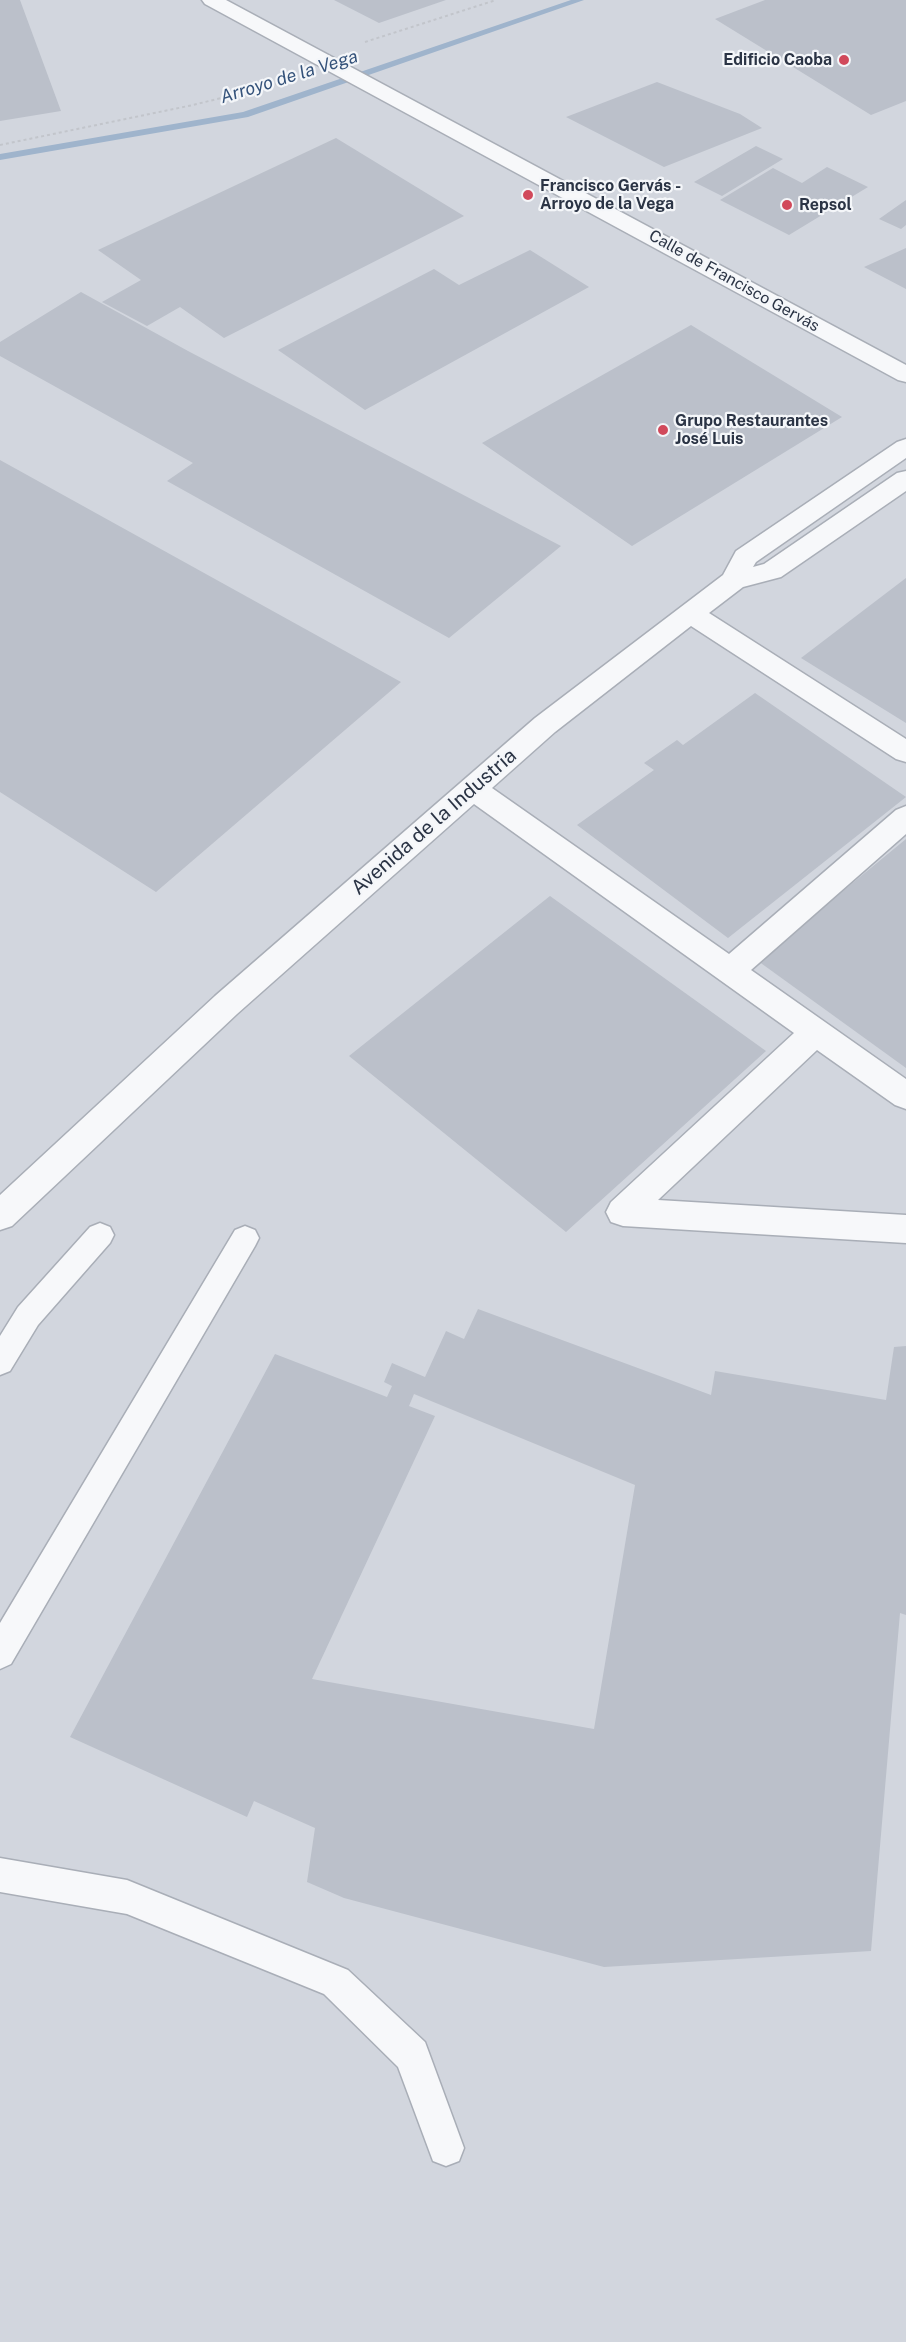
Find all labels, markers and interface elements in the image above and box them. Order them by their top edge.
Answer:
water label: Arroyo de la Vega [218,46,360,108]
place label: Edificio Caoba [723,50,832,70]
marker: Edificio Caoba [837,53,851,67]
place label: Francisco Gervás - Arroyo de la Vega [540,176,681,214]
marker: Francisco Gervás - Arroyo de la Vega [521,188,535,202]
place label: Repsol [799,195,852,215]
marker: Repsol [780,198,794,212]
street label: Calle de Francisco Gervás [645,226,823,336]
place label: Grupo Restaurantes José Luis [675,411,828,449]
marker: Grupo Restaurantes José Luis [656,423,670,437]
street label: Avenida de la Industria [347,744,521,900]

